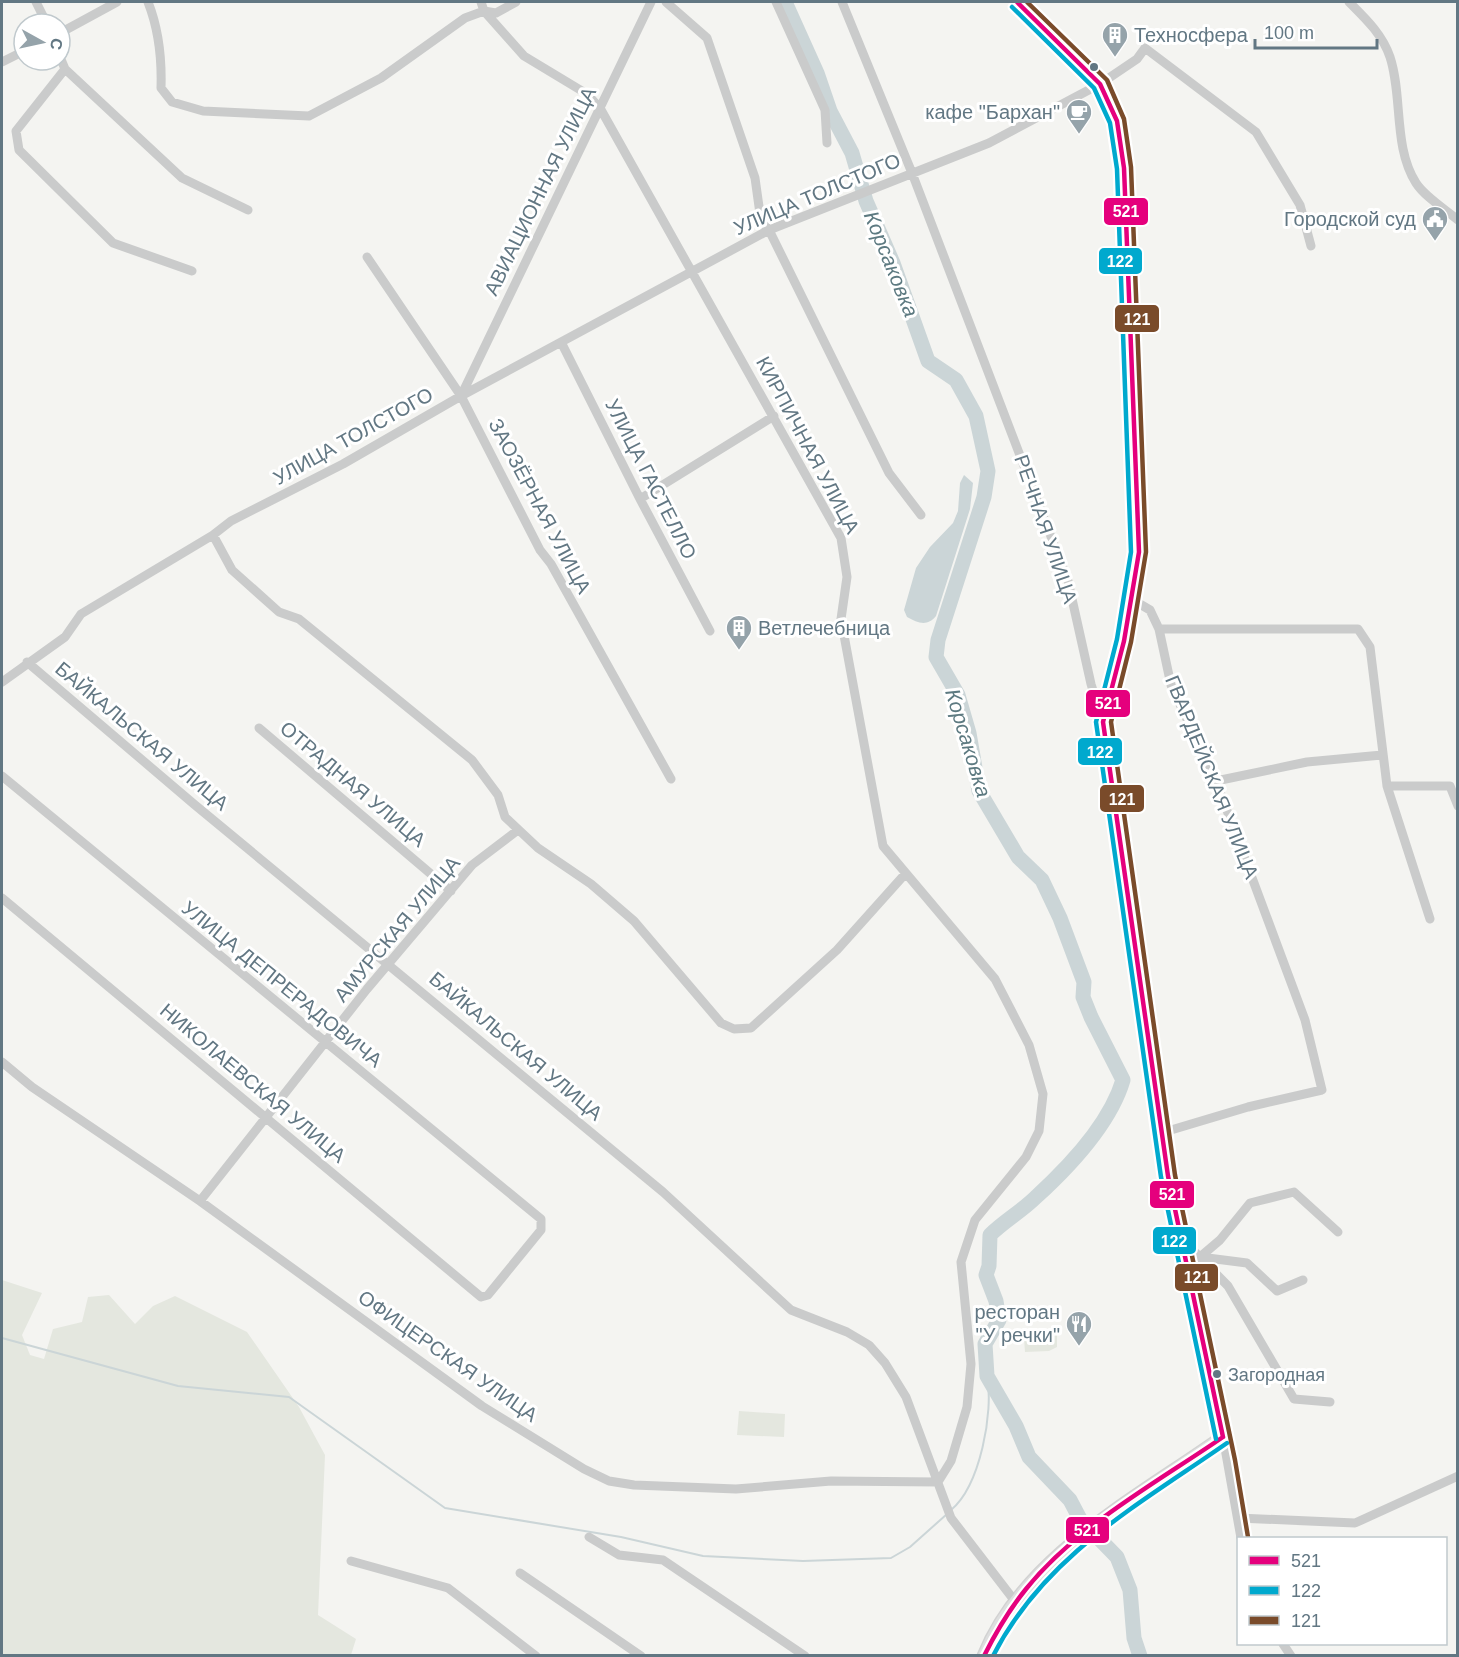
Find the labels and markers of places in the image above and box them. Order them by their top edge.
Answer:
building icon: Техносфера [1100,20,1130,58]
place label: Техносфера [1134,24,1249,46]
unlabelled marker [1088,61,1100,73]
cafe icon: кафе "Бархан" [1064,97,1094,135]
place label: кафе "Бархан" [925,101,1060,123]
public building icon: Городской суд [1420,204,1450,242]
place label: Городской суд [1284,208,1416,230]
building icon: Ветлечебница [724,613,754,651]
place label: Ветлечебница [758,617,891,639]
place label: ресторан "У речки" [974,1301,1060,1346]
restaurant icon: ресторан "У речки" [1064,1309,1094,1347]
place label: Загородная [1228,1365,1325,1385]
marker: Загородная [1211,1368,1223,1380]

